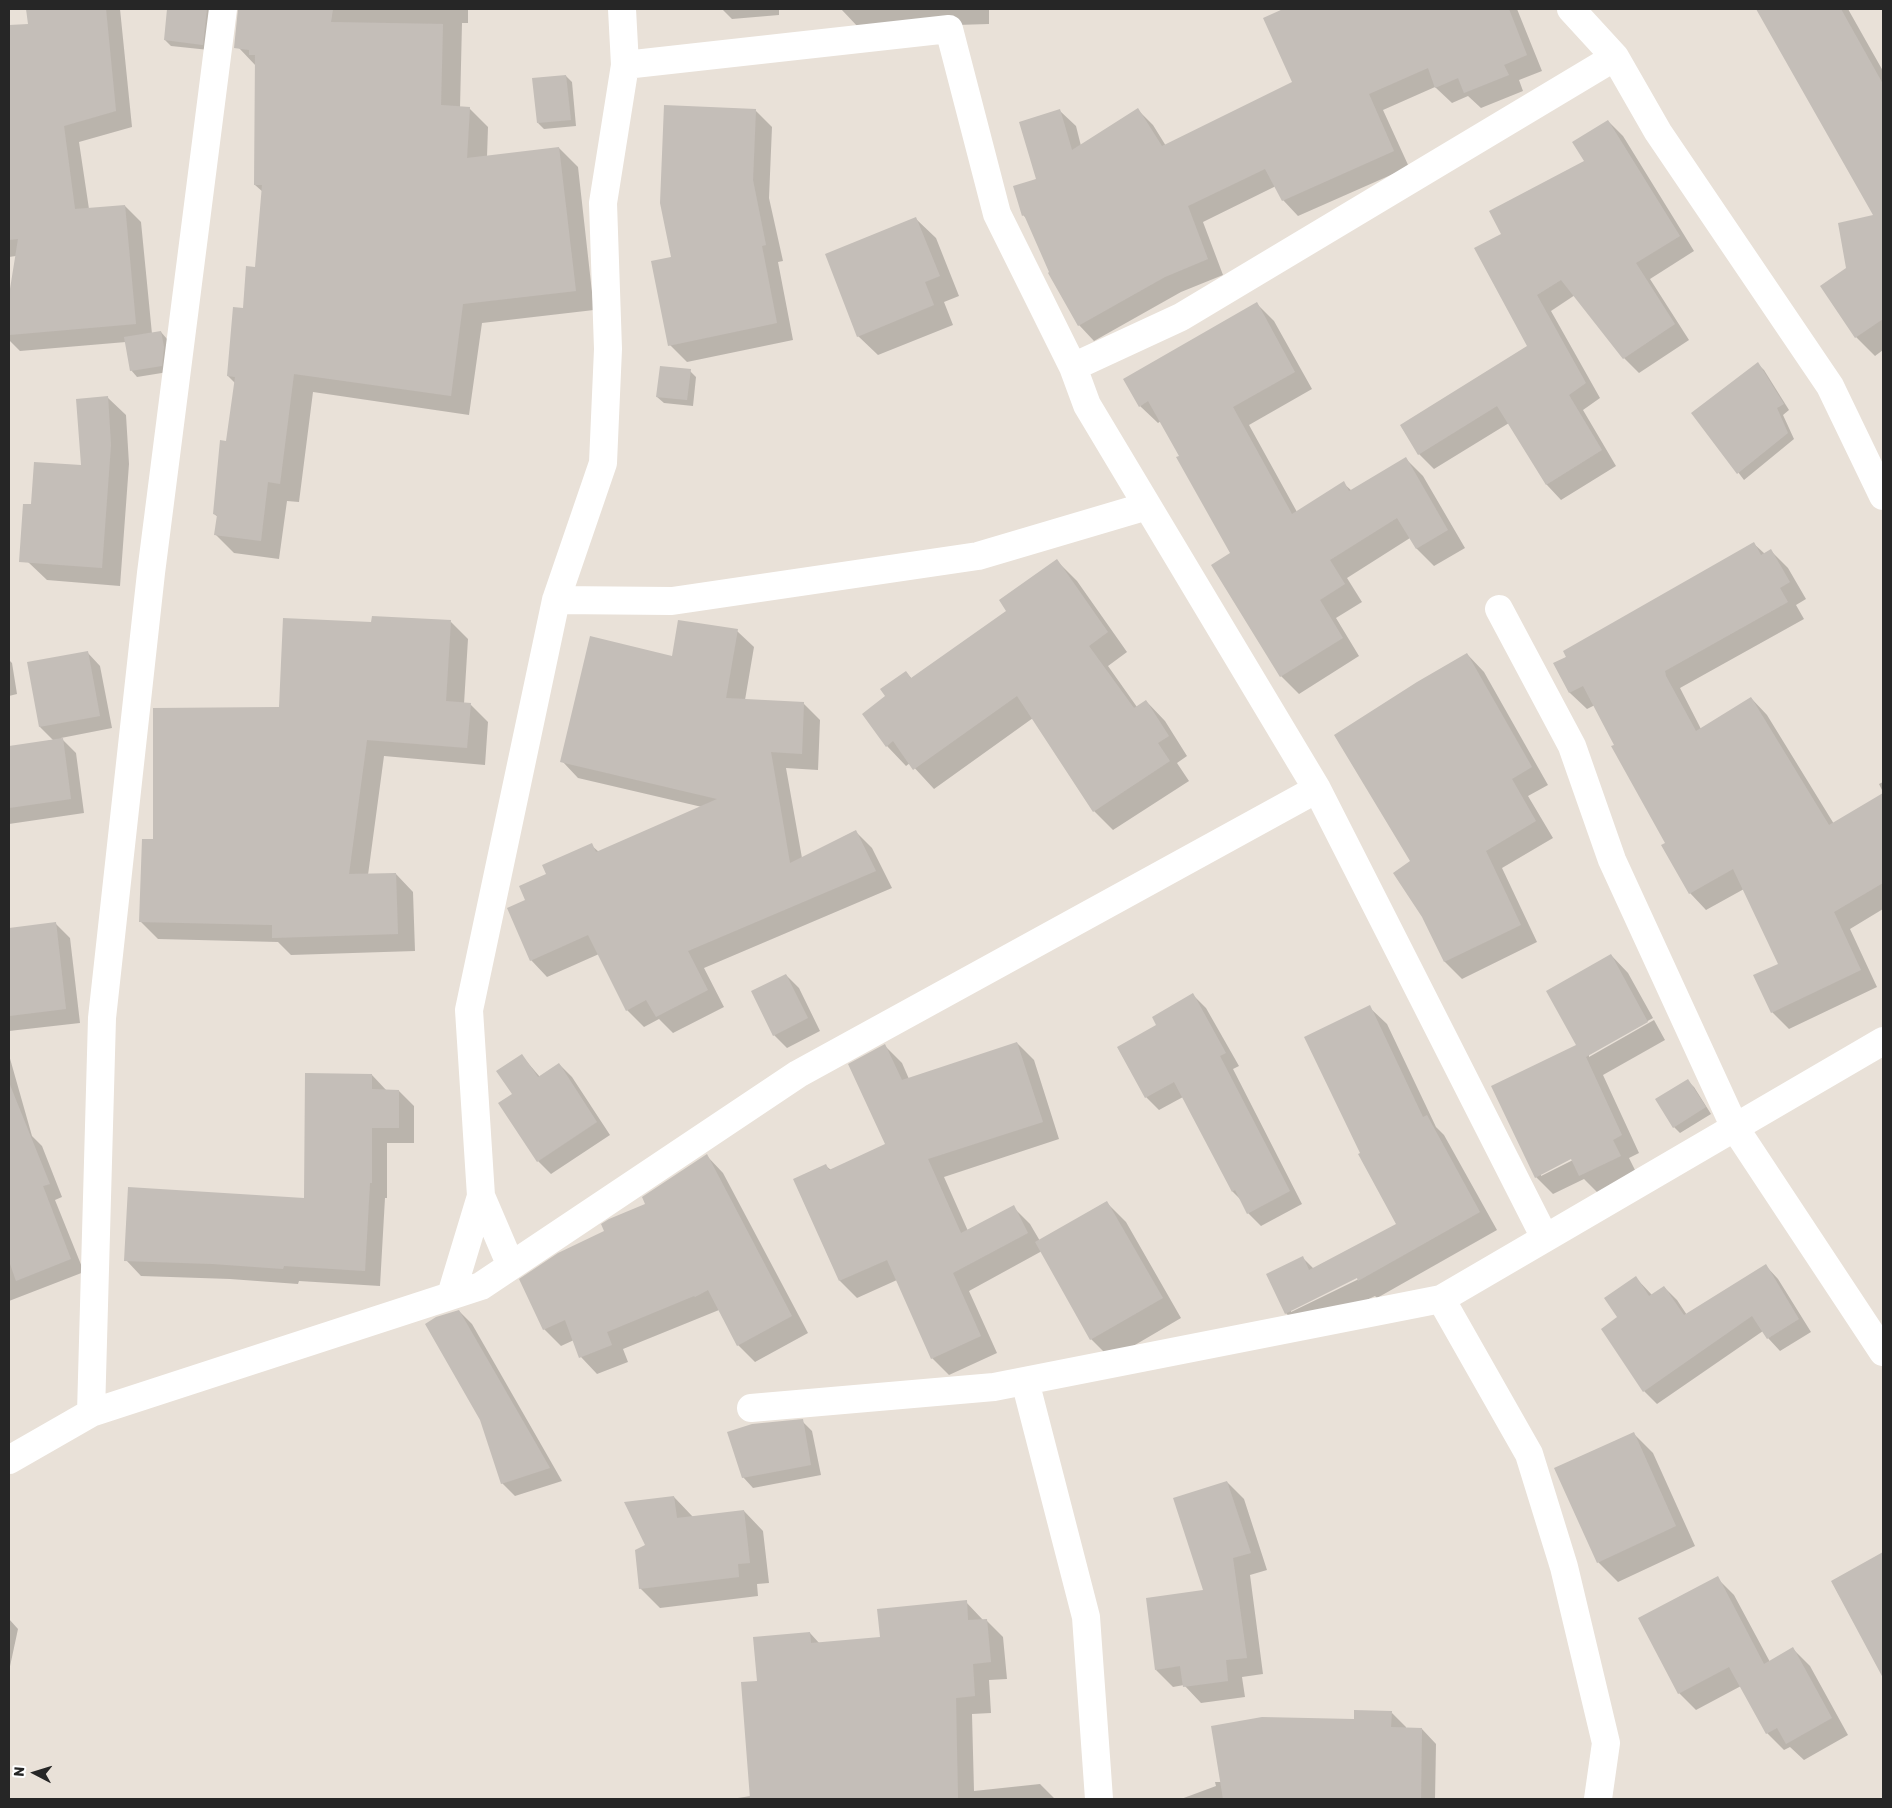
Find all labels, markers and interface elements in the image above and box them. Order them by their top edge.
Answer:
north arrow [10,1748,60,1798]
text: N [11,1766,28,1777]

